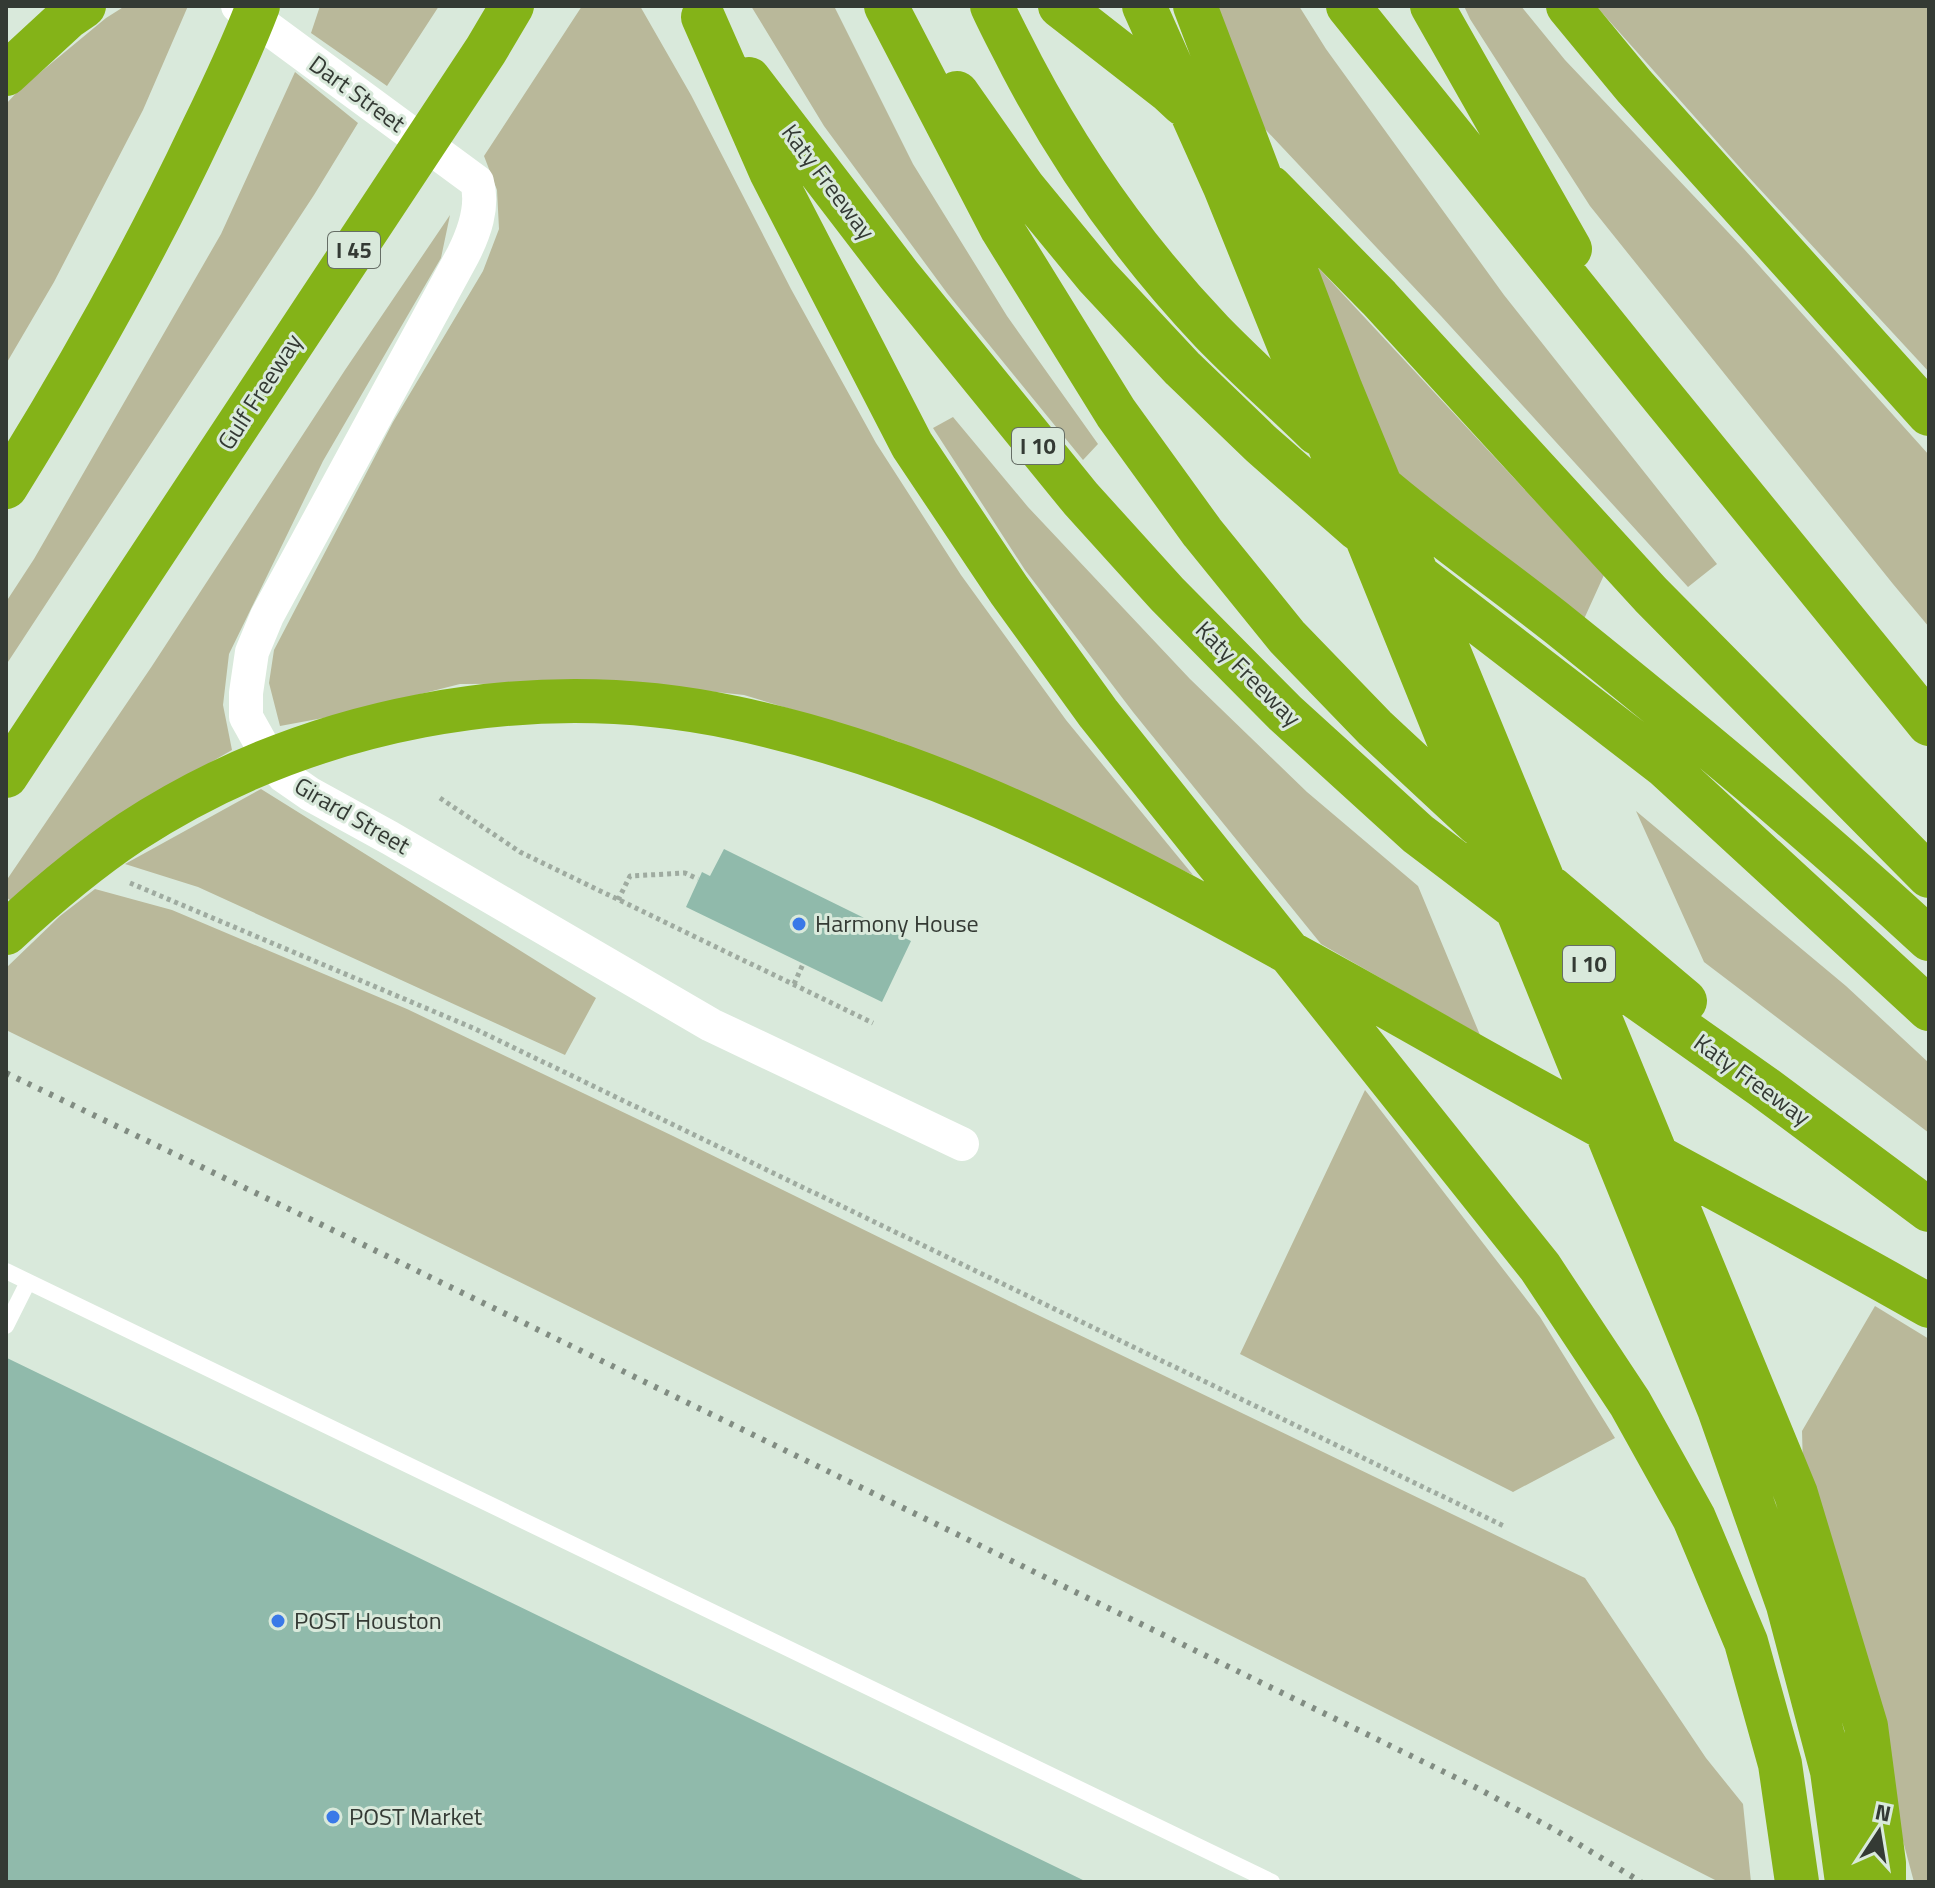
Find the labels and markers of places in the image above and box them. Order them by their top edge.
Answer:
place label: Harmony House [815,905,979,941]
marker: Harmony House [790,915,808,933]
place label: POST Houston [294,1602,442,1638]
marker: POST Houston [269,1612,287,1630]
place label: POST Market [349,1798,483,1834]
marker: POST Market [324,1808,342,1826]

